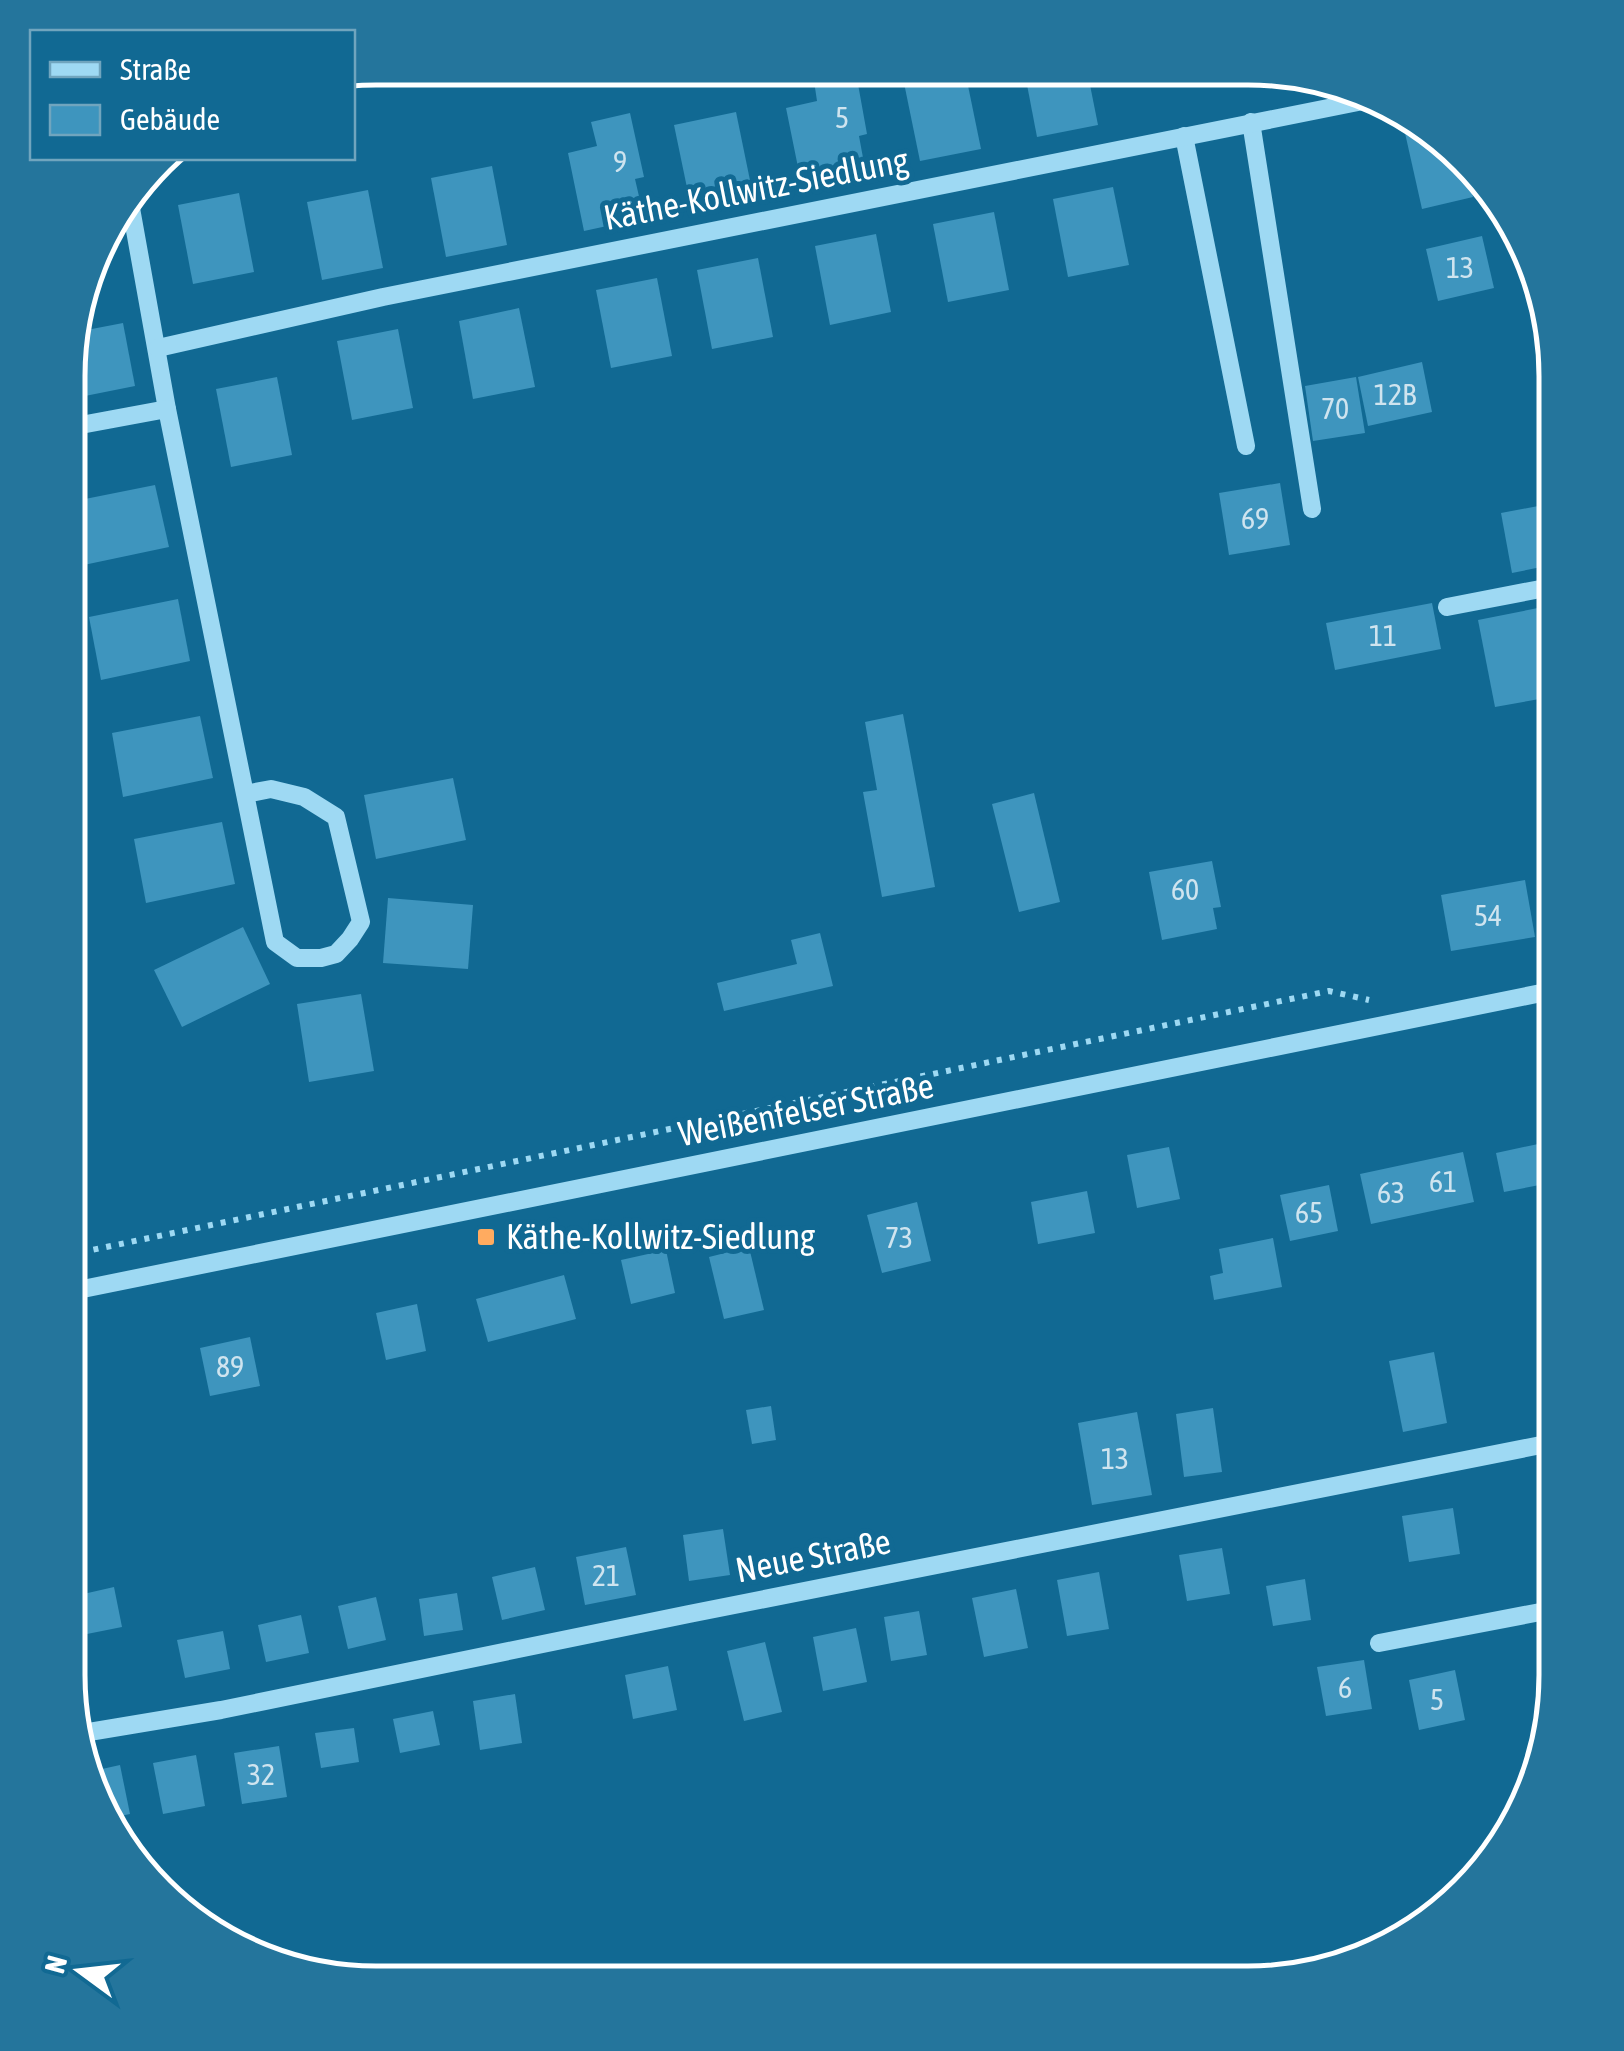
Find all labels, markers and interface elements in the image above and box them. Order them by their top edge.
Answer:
legend [30,30,355,160]
text: Straße [120,52,191,86]
house number: 5 [835,100,849,134]
text: Gebäude [120,102,220,136]
street label: Käthe-Kollwitz-Siedlung [600,139,911,237]
house number: 9 [613,144,627,178]
house number: 13 [1446,250,1474,284]
house number: 12B [1374,377,1416,411]
house number: 70 [1321,391,1349,425]
house number: 69 [1241,501,1269,535]
house number: 11 [1369,618,1397,652]
house number: 60 [1171,872,1199,906]
house number: 54 [1474,898,1502,932]
street label: Weißenfelser Straße [675,1065,937,1153]
house number: 61 [1429,1164,1457,1198]
house number: 63 [1377,1175,1405,1209]
house number: 65 [1295,1195,1323,1229]
place label: Käthe-Kollwitz-Siedlung [506,1216,815,1256]
house number: 73 [885,1220,913,1254]
marker: Käthe-Kollwitz-Siedlung [475,1226,497,1248]
house number: 89 [216,1349,244,1383]
house number: 13 [1101,1441,1129,1475]
street label: Neue Straße [732,1520,894,1590]
house number: 21 [592,1558,620,1592]
house number: 6 [1338,1670,1352,1704]
house number: 5 [1430,1682,1444,1716]
house number: 32 [247,1757,275,1791]
north arrow [30,1921,130,2021]
text: N [38,1952,73,1977]

